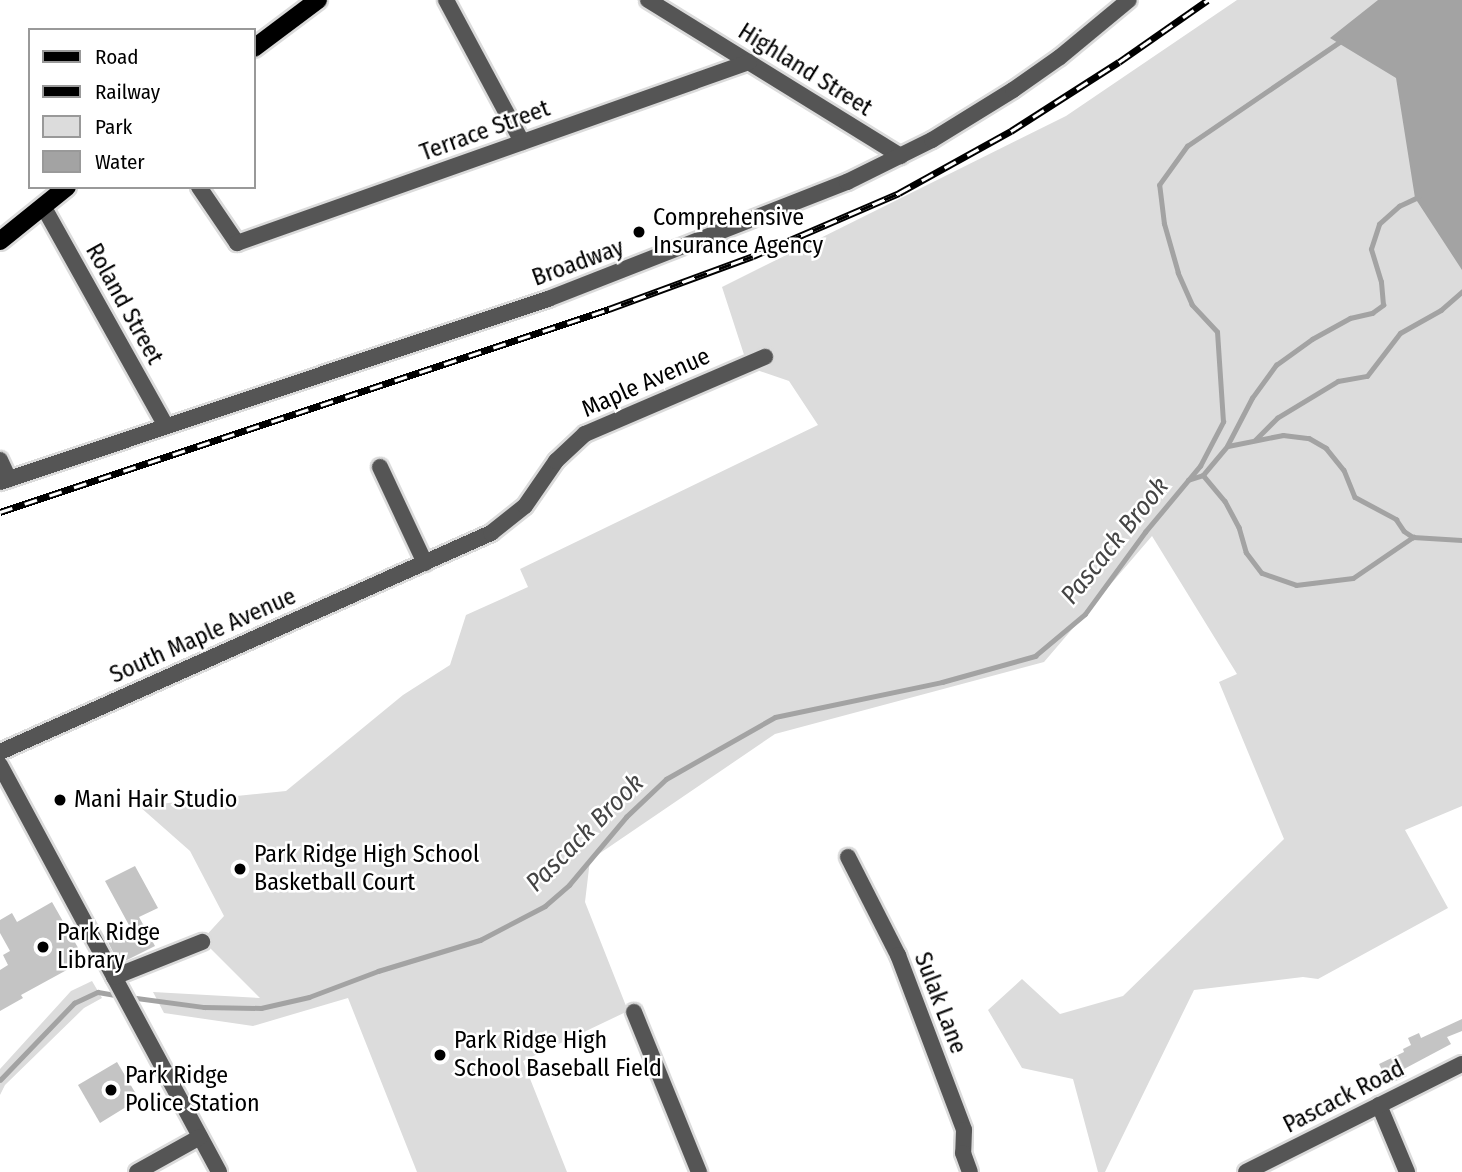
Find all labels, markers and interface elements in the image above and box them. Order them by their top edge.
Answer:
street label: Highland Street [733,17,877,123]
legend [28,28,256,189]
text: Road [95,44,139,70]
text: Railway [95,79,160,105]
street label: Terrace Street [416,94,554,168]
text: Park [95,114,132,140]
text: Water [95,149,145,175]
place label: Comprehensive Insurance Agency [653,204,823,260]
marker: Comprehensive Insurance Agency [631,224,647,240]
street label: Broadway [528,233,628,293]
street label: Roland Street [79,239,169,369]
street label: Maple Avenue [577,342,715,424]
water label: Pascack Brook [1054,471,1176,611]
street label: South Maple Avenue [105,582,301,690]
water label: Pascack Brook [520,768,650,898]
place label: Mani Hair Studio [74,786,237,814]
marker: Mani Hair Studio [52,792,68,808]
place label: Park Ridge High School Basketball Court [254,841,479,897]
marker: Park Ridge High School Basketball Court [232,861,248,877]
place label: Park Ridge Library [57,919,160,975]
marker: Park Ridge Library [35,939,51,955]
street label: Sulak Lane [908,948,972,1058]
place label: Park Ridge High School Baseball Field [454,1027,662,1083]
marker: Park Ridge High School Baseball Field [432,1047,448,1063]
street label: Pascack Road [1279,1054,1409,1140]
place label: Park Ridge Police Station [125,1062,260,1118]
marker: Park Ridge Police Station [103,1082,119,1098]

